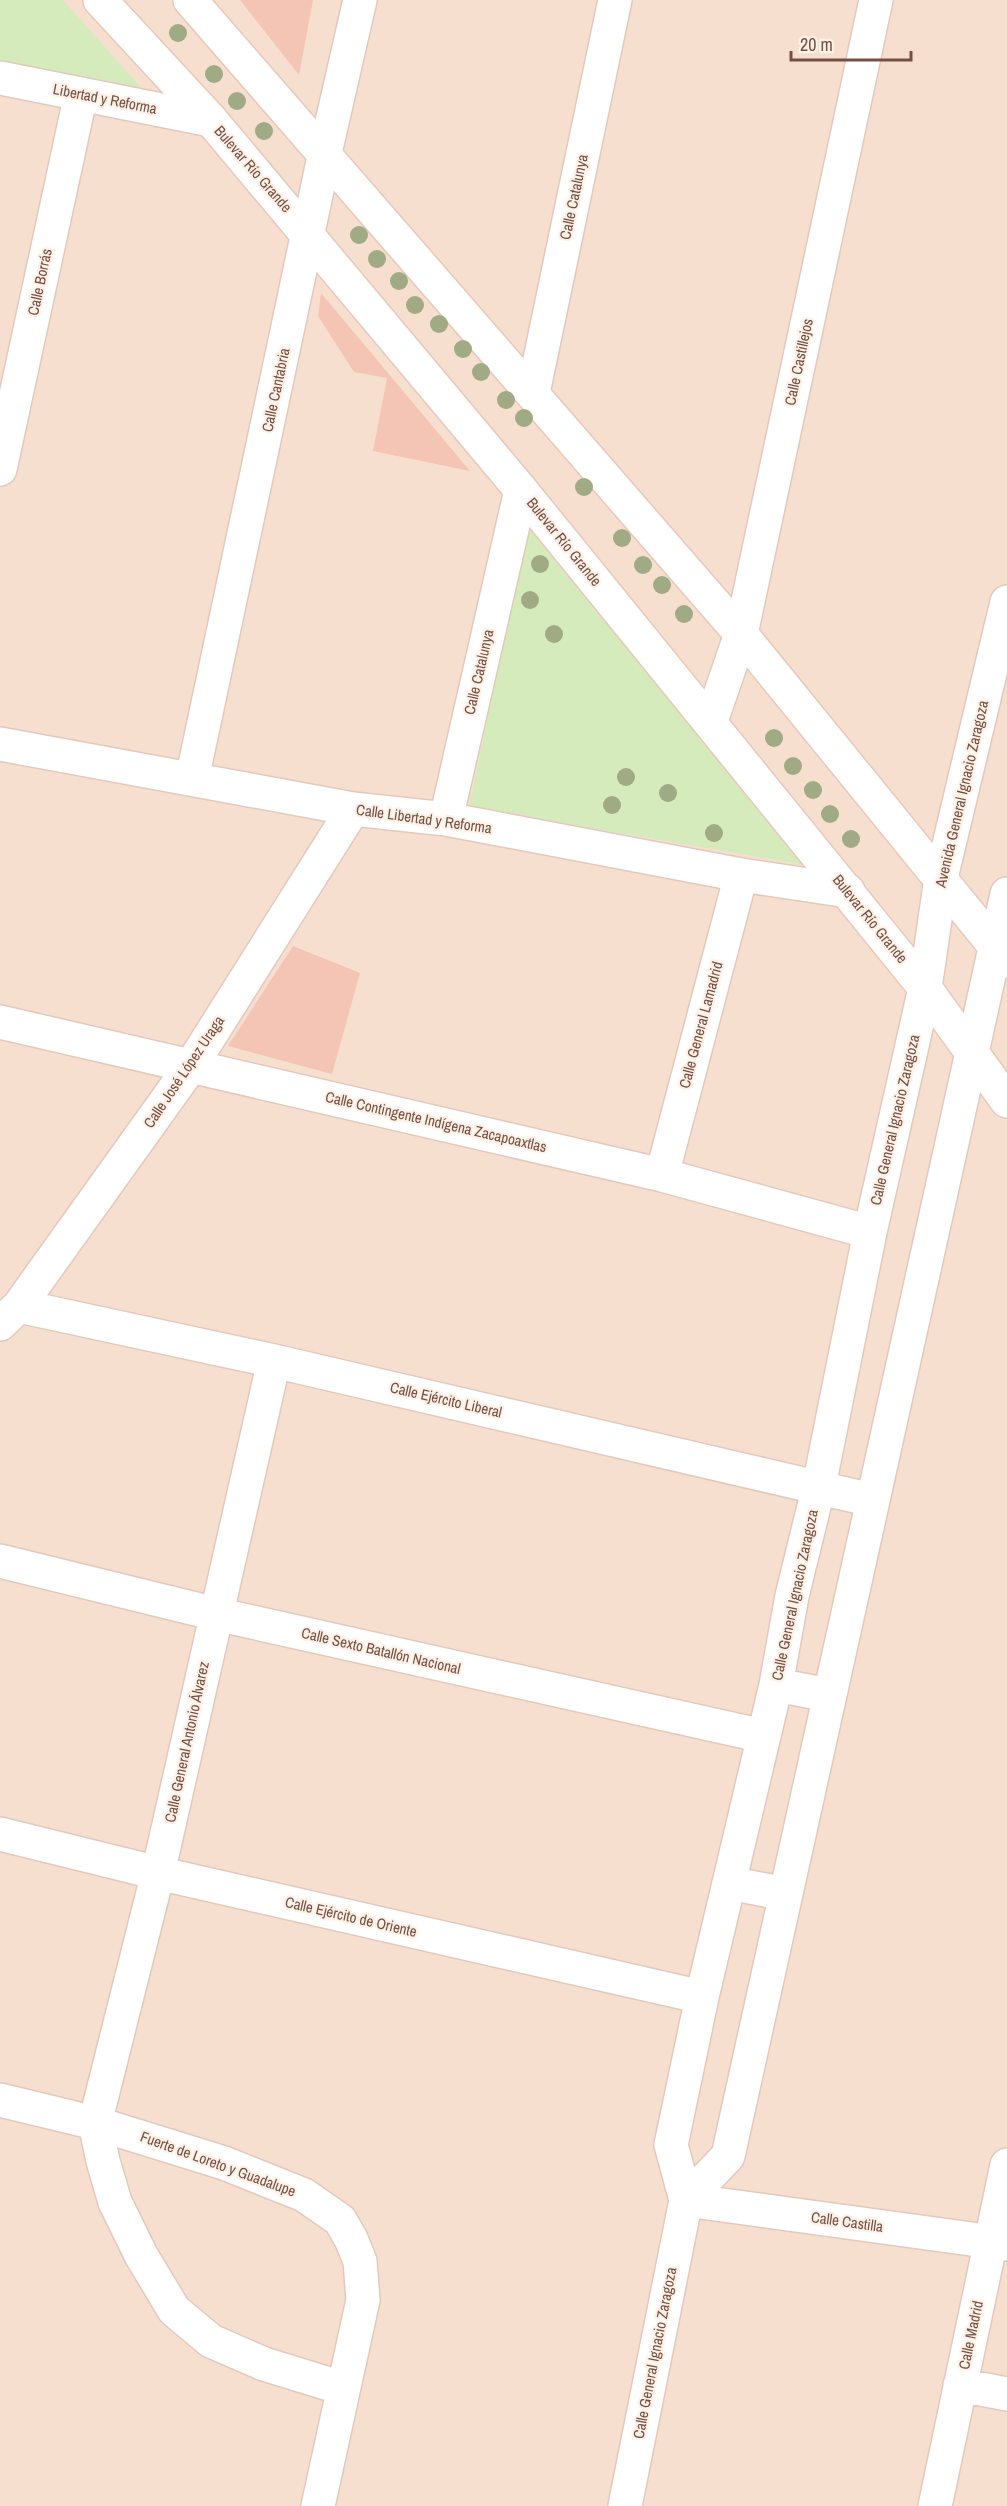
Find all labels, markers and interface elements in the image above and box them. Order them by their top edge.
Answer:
scale bar [791,24,911,62]
text: 20 m [800,32,833,57]
street label: Libertad y Reforma [51,78,159,119]
street label: Bulevar Río Grande [210,121,297,217]
street label: Calle Catalunya [554,152,593,242]
street label: Calle Borrás [22,247,57,317]
street label: Calle Castillejos [779,317,818,407]
street label: Calle Cantabria [256,346,295,434]
street label: Bulevar Río Grande [522,493,607,591]
street label: Calle Catalunya [459,627,499,717]
street label: Avenida General Ignacio Zaragoza [930,698,993,890]
street label: Calle Libertad y Reforma [355,799,493,838]
street label: Bulevar Río Grande [828,870,913,968]
street label: Calle General Lamadrid [673,959,728,1091]
street label: Calle José López Uraga [138,1011,229,1132]
street label: Calle General Ignacio Zaragoza [865,1032,924,1207]
street label: Calle Contingente Indígena Zacapoaxtlas [323,1086,549,1157]
street label: Calle Ejército Liberal [388,1376,504,1423]
street label: Calle General Ignacio Zaragoza [766,1507,823,1682]
street label: Calle Sexto Batallón Nacional [299,1622,463,1679]
street label: Calle General Antonio Álvarez [159,1659,214,1824]
street label: Calle Ejército de Oriente [283,1891,419,1942]
street label: Fuerte de Loreto y Guadalupe [137,2126,299,2202]
street label: Calle Castilla [810,2206,885,2237]
street label: Calle General Ignacio Zaragoza [628,2265,681,2440]
street label: Calle Madrid [953,2299,988,2371]

